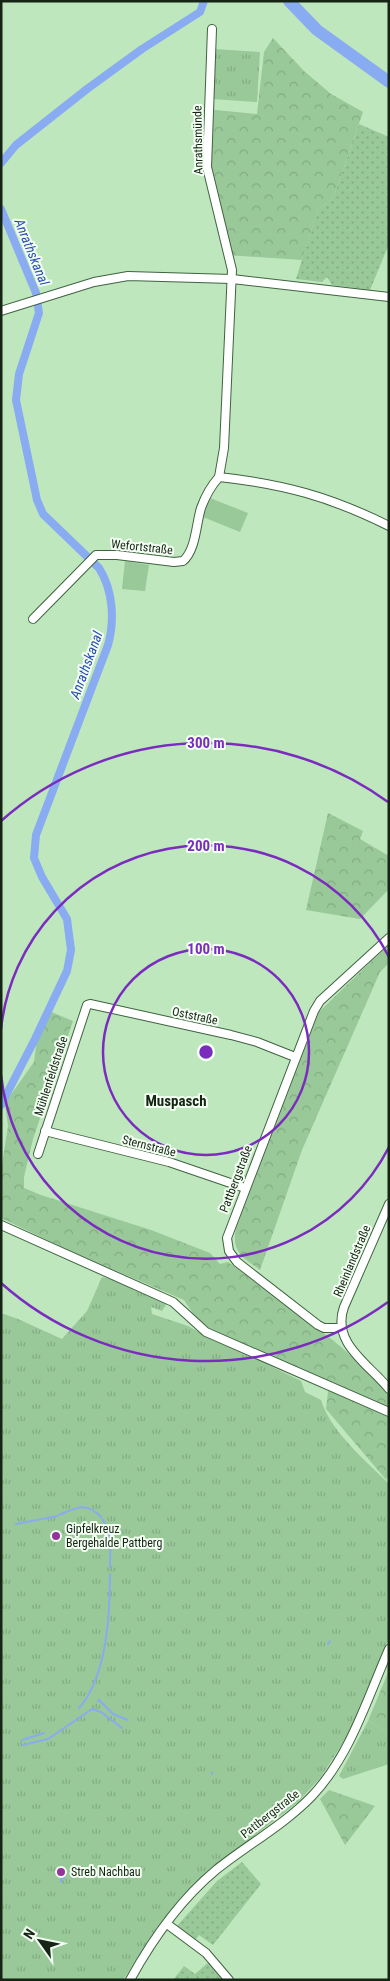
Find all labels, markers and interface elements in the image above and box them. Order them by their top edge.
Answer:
street label: Anrathsmünde [190,105,206,175]
water label: Anrathskanal [11,215,53,288]
street label: Wefortstraße [110,537,174,557]
water label: Anrathskanal [66,628,106,702]
text: 300 m [187,734,225,752]
text: 200 m [187,837,225,855]
text: 100 m [187,940,225,958]
street label: Oststraße [171,1004,219,1028]
street label: Mühlenfeldstraße [32,1034,71,1118]
centre of rings [197,1043,215,1061]
district label: Muspasch [145,1092,207,1110]
street label: Sternstraße [121,1133,178,1160]
street label: Pattbergstraße [217,1143,255,1214]
street label: Rheinlandstraße [331,1223,374,1299]
place label: Gipfelkreuz Bergehalde Pattberg [66,1522,162,1550]
marker: Gipfelkreuz Bergehalde Pattberg [50,1530,62,1542]
street label: Pattbergstraße [238,1787,302,1841]
place label: Streb Nachbau [71,1865,141,1879]
marker: Streb Nachbau [55,1866,67,1878]
north arrow [15,1916,65,1966]
text: N [20,1926,38,1942]

